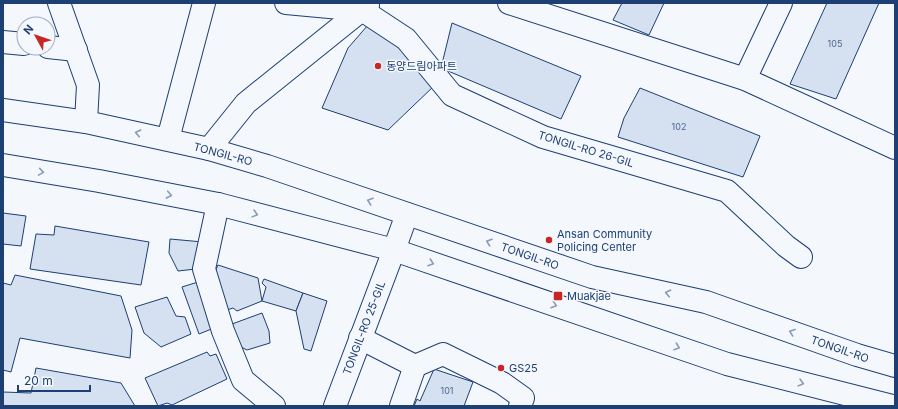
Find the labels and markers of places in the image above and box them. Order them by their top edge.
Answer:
place label: 동양드림아파트 [386,59,457,73]
marker: 동양드림아파트 [373,61,383,71]
place label: Ansan Community Policing Center [557,227,652,254]
marker: Ansan Community Policing Center [544,235,554,245]
place label: Muakjae [567,289,611,303]
marker: Muakjae [552,290,564,302]
place label: GS25 [509,361,538,375]
marker: GS25 [496,363,506,373]

